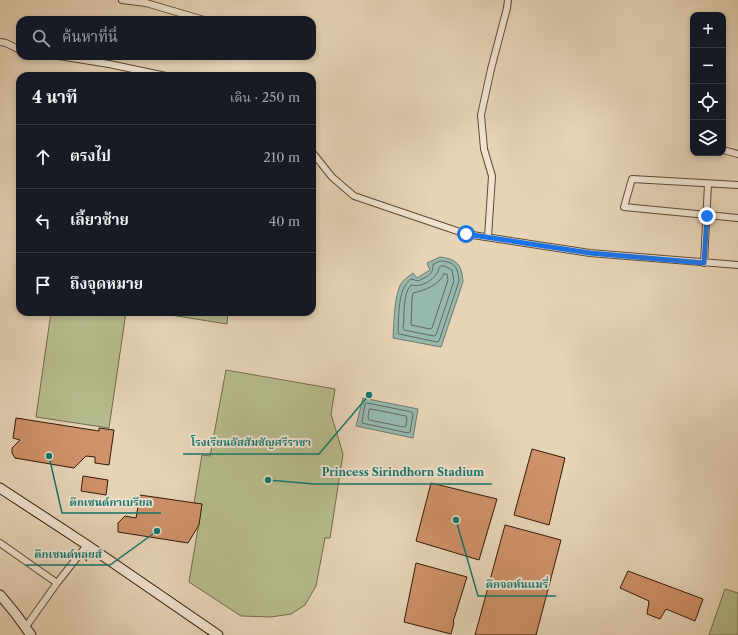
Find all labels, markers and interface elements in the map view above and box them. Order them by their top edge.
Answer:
map controls [690,12,726,156]
button: + [690,12,726,48]
search box [16,16,316,60]
icon: search [30,27,52,49]
text: ค้นหาที่นี่ [62,27,118,46]
button: − [690,48,726,84]
button: locate [690,84,726,120]
text: 4 นาที [32,87,77,107]
text: เดิน · 250 m [230,89,300,105]
button: layers [690,120,726,156]
icon: ahead [32,146,54,168]
text: ตรงไป [70,146,111,165]
text: 210 m [263,149,300,165]
route end [698,207,716,225]
icon: left [32,210,54,232]
text: เลี้ยวซ้าย [70,210,129,229]
text: 40 m [269,213,300,229]
route start [457,225,475,243]
icon: arrive [32,274,54,296]
text: ถึงจุดหมาย [70,274,143,293]
callout: โรงเรียนอัสสัมชัญศรีราชา [183,431,319,454]
text: โรงเรียนอัสสัมชัญศรีราชา [190,435,311,449]
callout: Princess Sirindhorn Stadium [314,461,492,484]
text: Princess Sirindhorn Stadium [322,465,484,479]
callout: ตึกเซนต์กาเบรียล [62,490,161,513]
text: ตึกเซนต์กาเบรียล [70,495,152,509]
callout: ตึกเซนต์หลุยส์ [26,542,110,565]
text: ตึกเซนต์หลุยส์ [34,547,103,562]
callout: ตึกจอห์นแมรี่ [478,573,556,596]
text: ตึกจอห์นแมรี่ [486,576,549,591]

